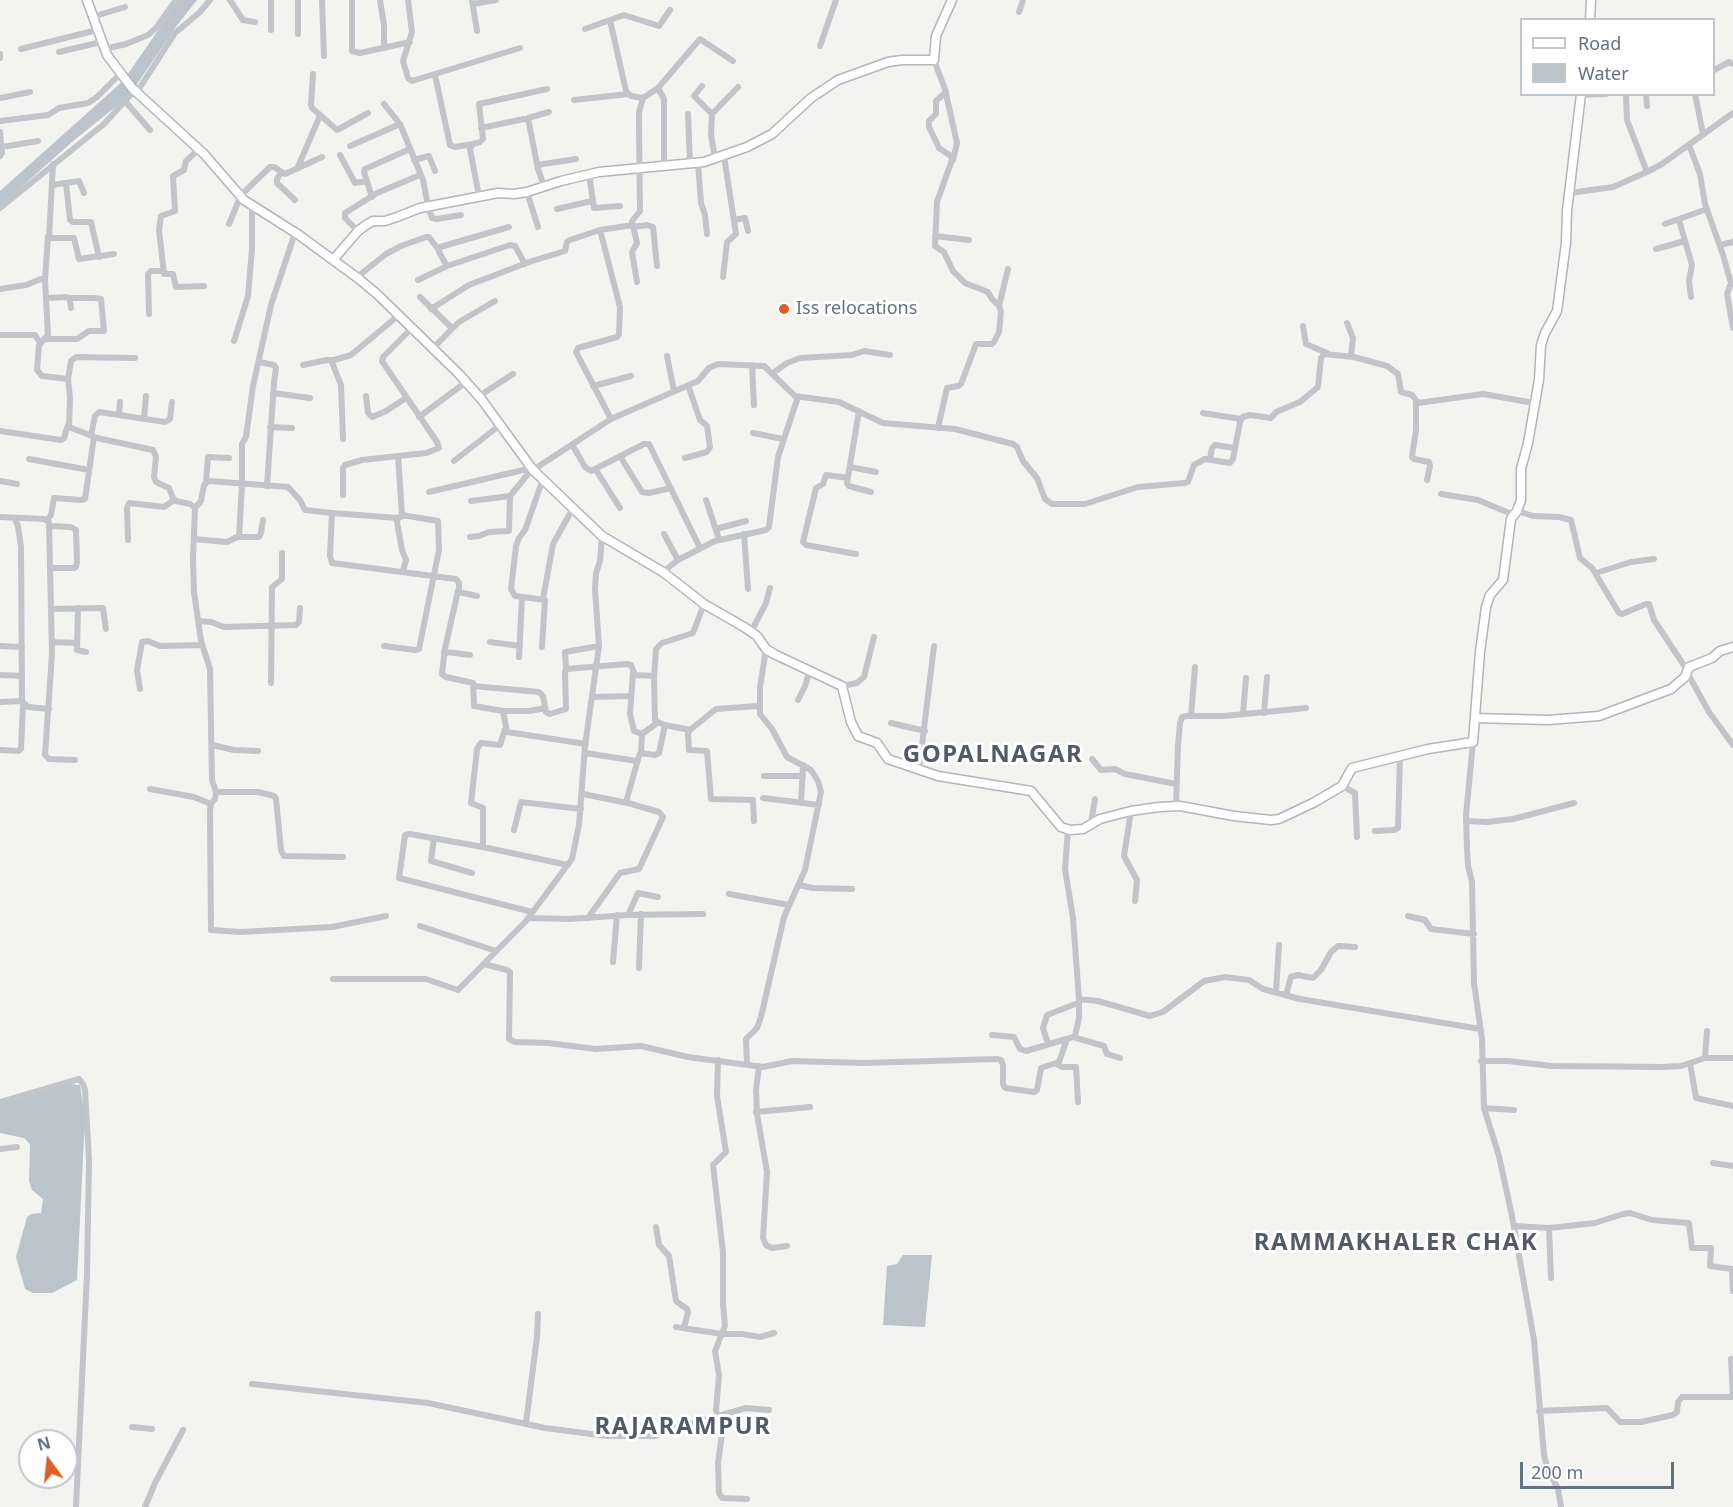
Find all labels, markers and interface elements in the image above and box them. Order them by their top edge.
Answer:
legend [1520,18,1715,96]
text: Road [1578,31,1621,55]
text: Water [1578,61,1629,85]
place label: Iss relocations [796,298,917,320]
marker: Iss relocations [777,302,791,316]
district label: GOPALNAGAR [903,741,1083,769]
district label: RAMMAKHALER CHAK [1254,1229,1538,1257]
district label: RAJARAMPUR [595,1413,771,1441]
north arrow [18,1429,78,1489]
text: N [35,1431,53,1456]
scale bar [1523,1450,1678,1488]
text: 200 m [1531,1460,1583,1484]

